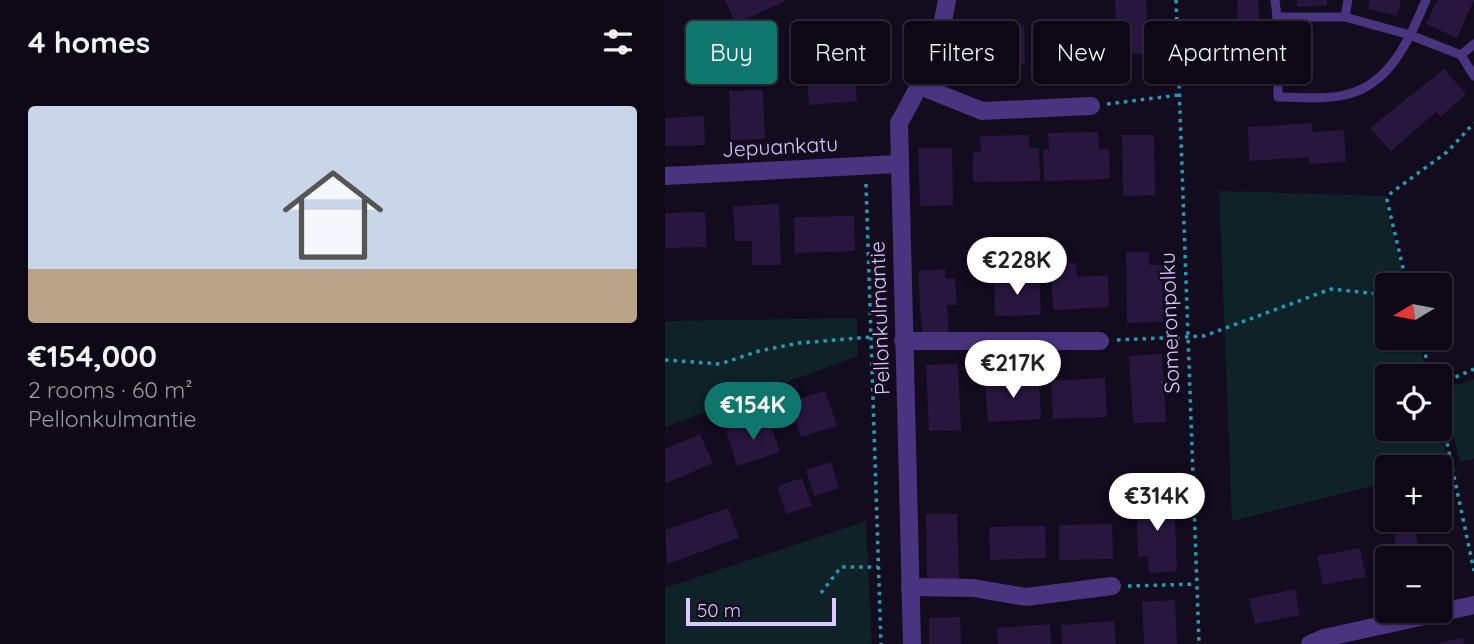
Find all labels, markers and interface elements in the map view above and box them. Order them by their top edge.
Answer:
chip: Buy [686,21,777,84]
chip: Rent [791,21,890,84]
chip: Filters [904,21,1019,84]
chip: New [1033,21,1130,84]
chip: Apartment [1144,21,1311,84]
text: 4 homes [28,23,150,61]
icon: filters [599,23,637,61]
street label: Jepuankatu [721,130,839,162]
icon: home [270,152,396,278]
pin: €228K [968,238,1066,297]
street label: Pellonkulmantie [863,241,895,395]
text: €228K [983,245,1051,274]
street label: Someronpolku [1154,252,1184,394]
north arrow [1375,273,1453,350]
map controls [1375,273,1452,623]
text: €154,000 [28,337,157,375]
pin: €217K [964,340,1062,400]
text: €217K [981,348,1045,377]
button: locate [1375,364,1452,441]
text: 2 rooms · 60 m² [28,375,193,404]
pin: €154K [704,382,802,442]
text: €154K [720,390,786,419]
text: Pellonkulmantie [28,404,197,433]
button: + [1375,455,1452,532]
pin: €314K [1108,474,1206,533]
text: €314K [1125,481,1189,510]
button: − [1375,546,1452,623]
scale bar [686,595,837,627]
text: 50 m [697,598,741,622]

